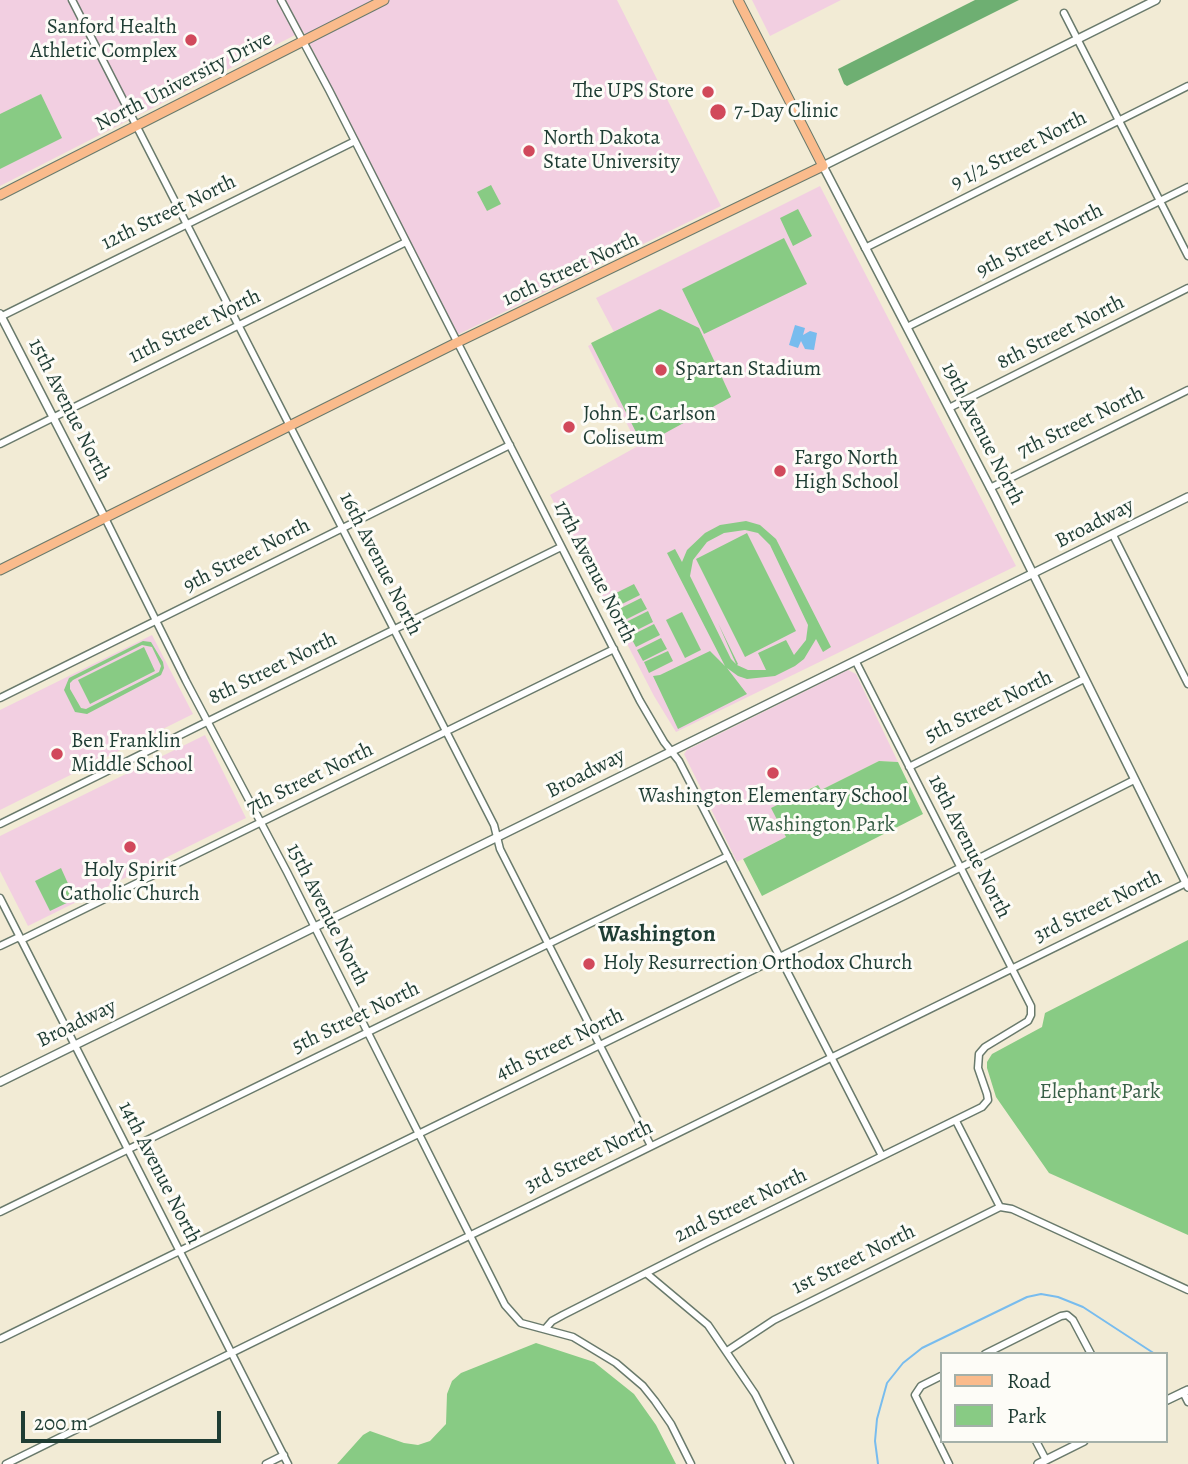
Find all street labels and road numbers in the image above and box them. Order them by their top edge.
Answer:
street label: North University Drive [91,26,277,138]
street label: 9 1/2 Street North [947,106,1091,196]
street label: 12th Street North [98,170,240,256]
street label: 9th Street North [972,198,1108,284]
street label: 10th Street North [499,227,643,313]
street label: 11th Street North [125,284,265,370]
street label: 8th Street North [993,290,1129,376]
street label: 15th Avenue North [22,335,116,485]
street label: 19th Avenue North [935,358,1029,510]
street label: 7th Street North [1013,381,1149,465]
street label: 16th Avenue North [333,488,427,640]
street label: Broadway [1051,494,1139,554]
street label: 17th Avenue North [547,497,641,647]
street label: 9th Street North [179,513,315,599]
street label: 8th Street North [205,627,341,711]
street label: 5th Street North [921,665,1057,749]
street label: 7th Street North [242,737,378,821]
street label: Broadway [542,744,630,804]
street label: 18th Avenue North [922,771,1016,923]
street label: 15th Avenue North [280,840,374,990]
street label: 3rd Street North [1030,865,1166,949]
street label: 5th Street North [288,976,424,1060]
street label: Broadway [33,994,121,1054]
street label: 4th Street North [492,1003,628,1087]
street label: 14th Avenue North [112,1097,206,1249]
street label: 3rd Street North [521,1115,657,1199]
street label: 2nd Street North [671,1163,811,1249]
street label: 1st Street North [788,1219,920,1301]

